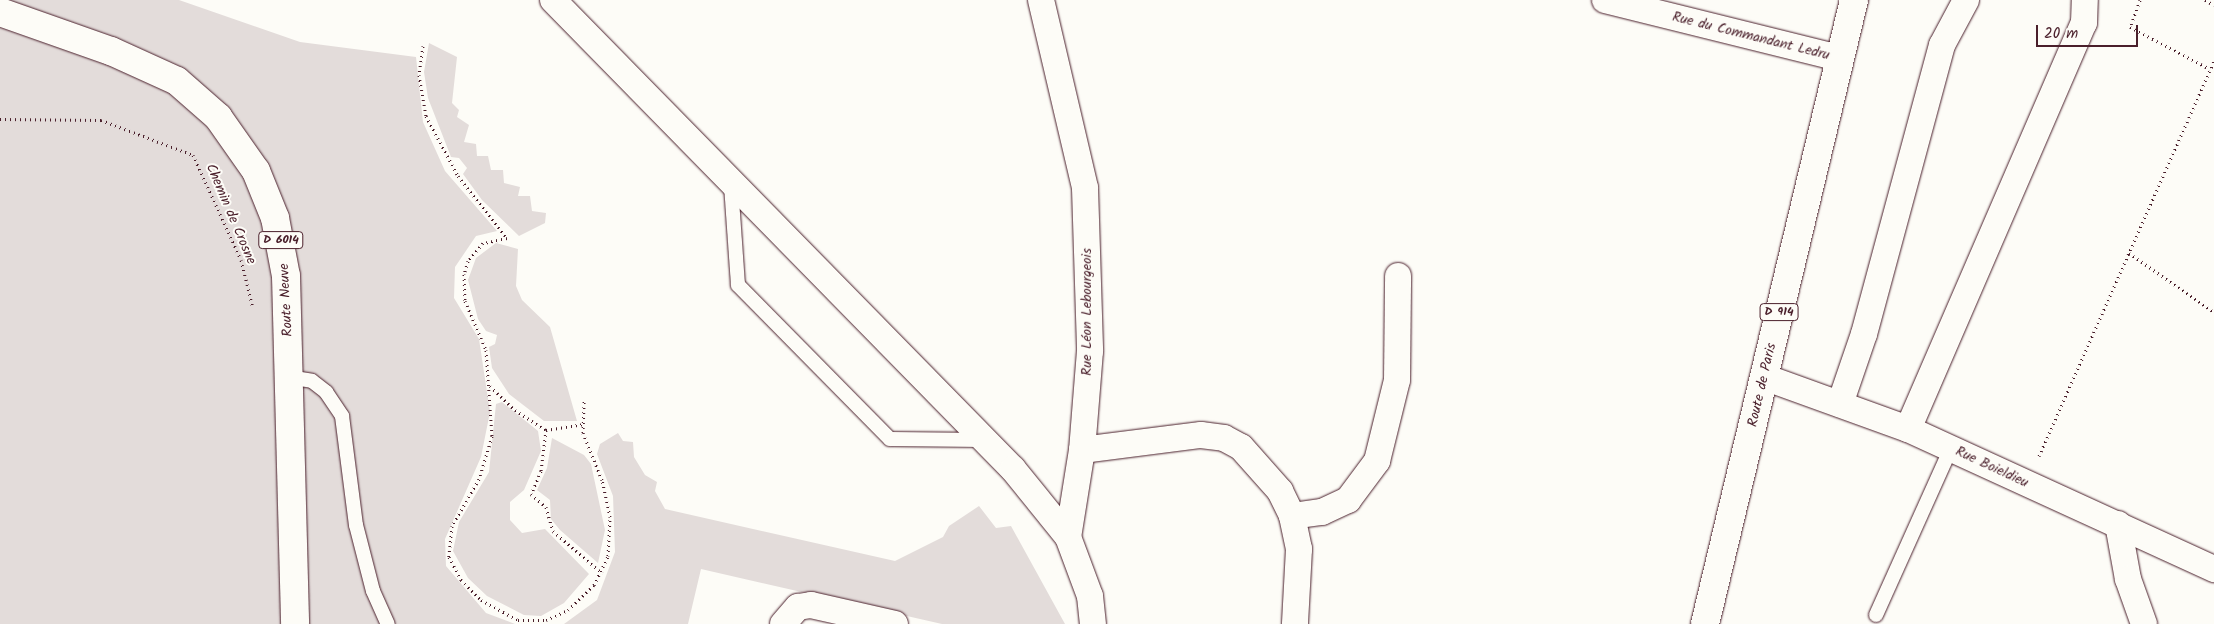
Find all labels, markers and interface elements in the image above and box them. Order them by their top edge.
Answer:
street label: Rue du Commandant Ledru [1671,8,1831,64]
scale bar [2039,15,2142,47]
text: 20 m [2044,22,2078,46]
street label: Chemin de Crosne [202,161,260,267]
road number: D 6014 [257,230,305,250]
street label: Rue Léon Lebourgeois [1079,248,1095,376]
street label: Route Neuve [276,263,296,337]
road number: D 914 [1759,302,1799,322]
street label: Route de Paris [1744,341,1780,429]
street label: Rue Boieldieu [1953,443,2031,491]

